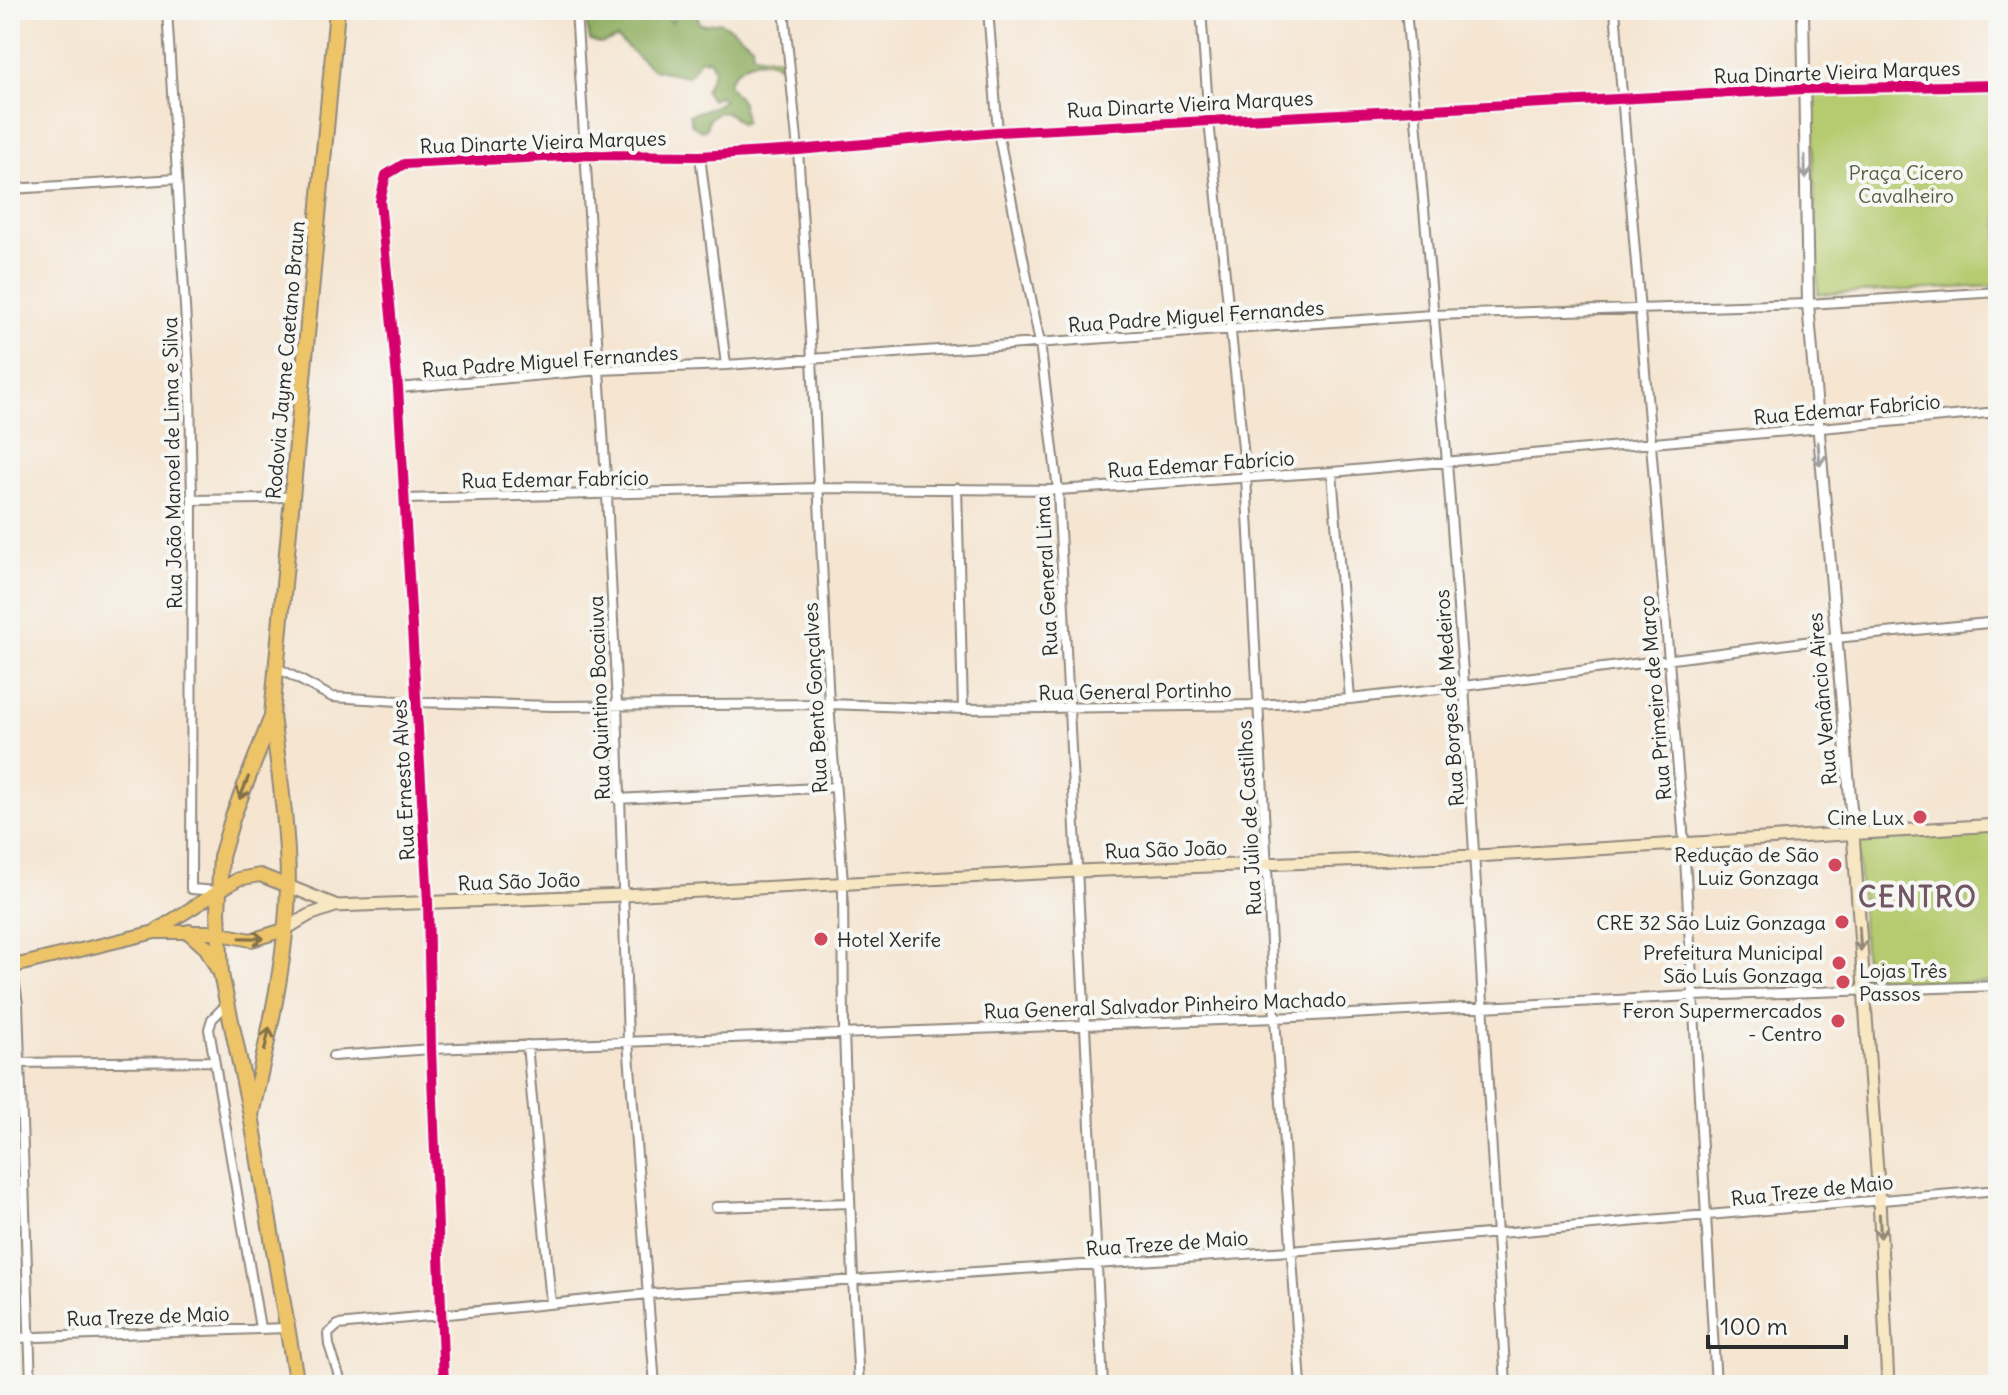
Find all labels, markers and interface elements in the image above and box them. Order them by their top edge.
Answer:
street label: Rua Dinarte Vieira Marques [1713,55,1961,89]
street label: Rua Dinarte Vieira Marques [1066,85,1314,123]
street label: Rua Dinarte Vieira Marques [419,125,667,159]
one-way arrow [1797,153,1813,180]
park label: Praça Cícero Cavalheiro [1849,160,1963,208]
street label: Rodovia Jayme Caetano Braun [260,220,310,500]
street label: Rua Padre Miguel Fernandes [1067,295,1325,337]
street label: Rua João Manoel de Lima e Silva [157,317,187,609]
street label: Rua Padre Miguel Fernandes [421,340,679,382]
street label: Rua Edemar Fabrício [1752,388,1942,430]
one-way arrow [1812,440,1827,467]
street label: Rua Edemar Fabrício [1107,445,1295,483]
street label: Rua Edemar Fabrício [461,465,649,493]
street label: Rua General Lima [1029,495,1063,657]
street label: Rua Borges de Medeiros [1429,589,1469,807]
street label: Rua Primeiro de Março [1634,594,1676,802]
street label: Rua Quintino Bocaiuva [583,595,615,801]
street label: Rua Bento Gonçalves [798,602,832,794]
street label: Rua Venâncio Aires [1802,612,1842,786]
street label: Rua General Portinho [1038,677,1232,705]
street label: Rua Ernesto Alves [386,699,420,861]
street label: Rua Júlio de Castilhos [1231,720,1267,916]
one-way arrow [236,775,251,800]
place label: Cine Lux [1827,805,1904,830]
marker: Cine Lux [1911,808,1929,826]
street label: Rua São João [1104,834,1228,864]
place label: Redução de São Luiz Gonzaga [1674,842,1819,890]
marker: Redução de São Luiz Gonzaga [1826,856,1844,874]
street label: Rua São João [457,866,581,896]
district label: CENTRO [1858,879,1978,915]
place label: CRE 32 São Luiz Gonzaga [1596,910,1826,935]
marker: CRE 32 São Luiz Gonzaga [1833,913,1851,931]
one-way arrow [1853,925,1868,952]
place label: Hotel Xerife [837,927,941,952]
one-way arrow [238,930,265,945]
marker: Hotel Xerife [812,930,830,948]
place label: Prefeitura Municipal São Luís Gonzaga [1643,940,1823,988]
marker: Prefeitura Municipal São Luís Gonzaga [1830,954,1848,972]
place label: Lojas Três Passos [1859,958,1947,1006]
marker: Lojas Três Passos [1834,973,1852,991]
street label: Rua General Salvador Pinheiro Machado [983,986,1347,1024]
place label: Feron Supermercados - Centro [1623,998,1822,1046]
marker: Feron Supermercados - Centro [1829,1012,1847,1030]
one-way arrow [260,1027,275,1052]
street label: Rua Treze de Maio [1730,1169,1894,1211]
one-way arrow [1873,1212,1888,1239]
street label: Rua Treze de Maio [1085,1225,1249,1261]
scale bar [1708,1299,1846,1349]
street label: Rua Treze de Maio [66,1301,230,1331]
text: 100 m [1720,1311,1788,1341]

